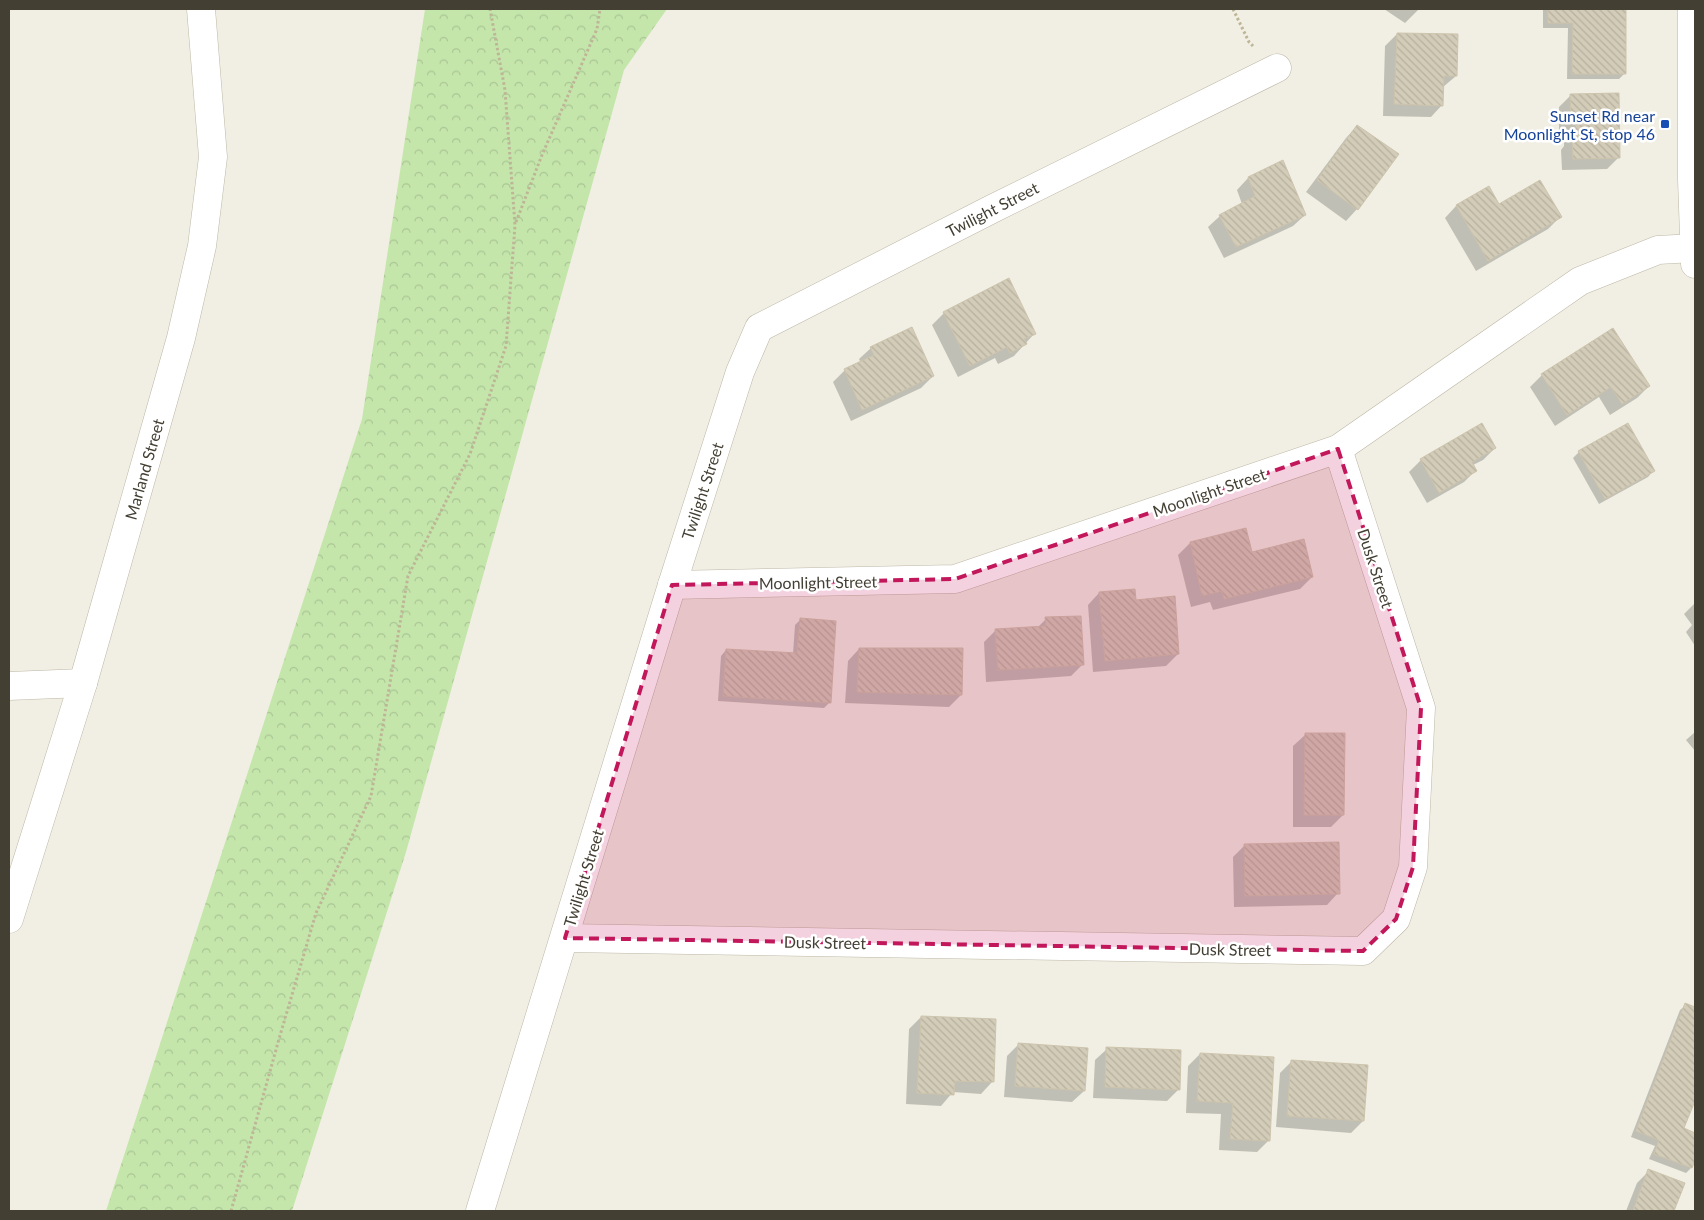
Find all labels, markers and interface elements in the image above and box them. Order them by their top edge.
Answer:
place label: Sunset Rd near Moonlight St, stop 46 [1504,106,1655,143]
marker: Sunset Rd near Moonlight St, stop 46 [1659,118,1671,130]
street label: Twilight Street [943,177,1042,240]
street label: Marland Street [121,416,168,522]
street label: Twilight Street [677,440,727,542]
street label: Moonlight Street [1150,464,1268,520]
street label: Dusk Street [1354,526,1398,610]
street label: Moonlight Street [759,571,878,593]
street label: Twilight Street [559,827,607,929]
street label: Dusk Street [784,932,867,952]
street label: Dusk Street [1189,939,1272,959]

